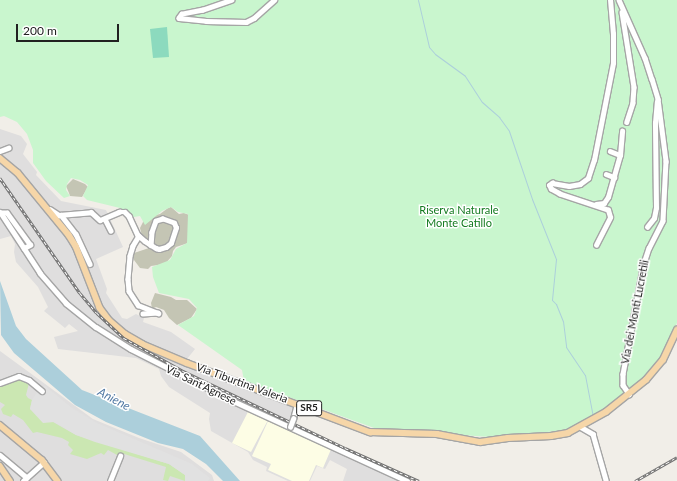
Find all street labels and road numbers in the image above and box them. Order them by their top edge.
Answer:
street label: Via dei Monti Lucretili [618,259,652,365]
street label: Via Tiburtina Valeria [194,360,290,406]
street label: Via Sant'Agnese [163,362,239,408]
road number: SR5 [296,400,322,416]

